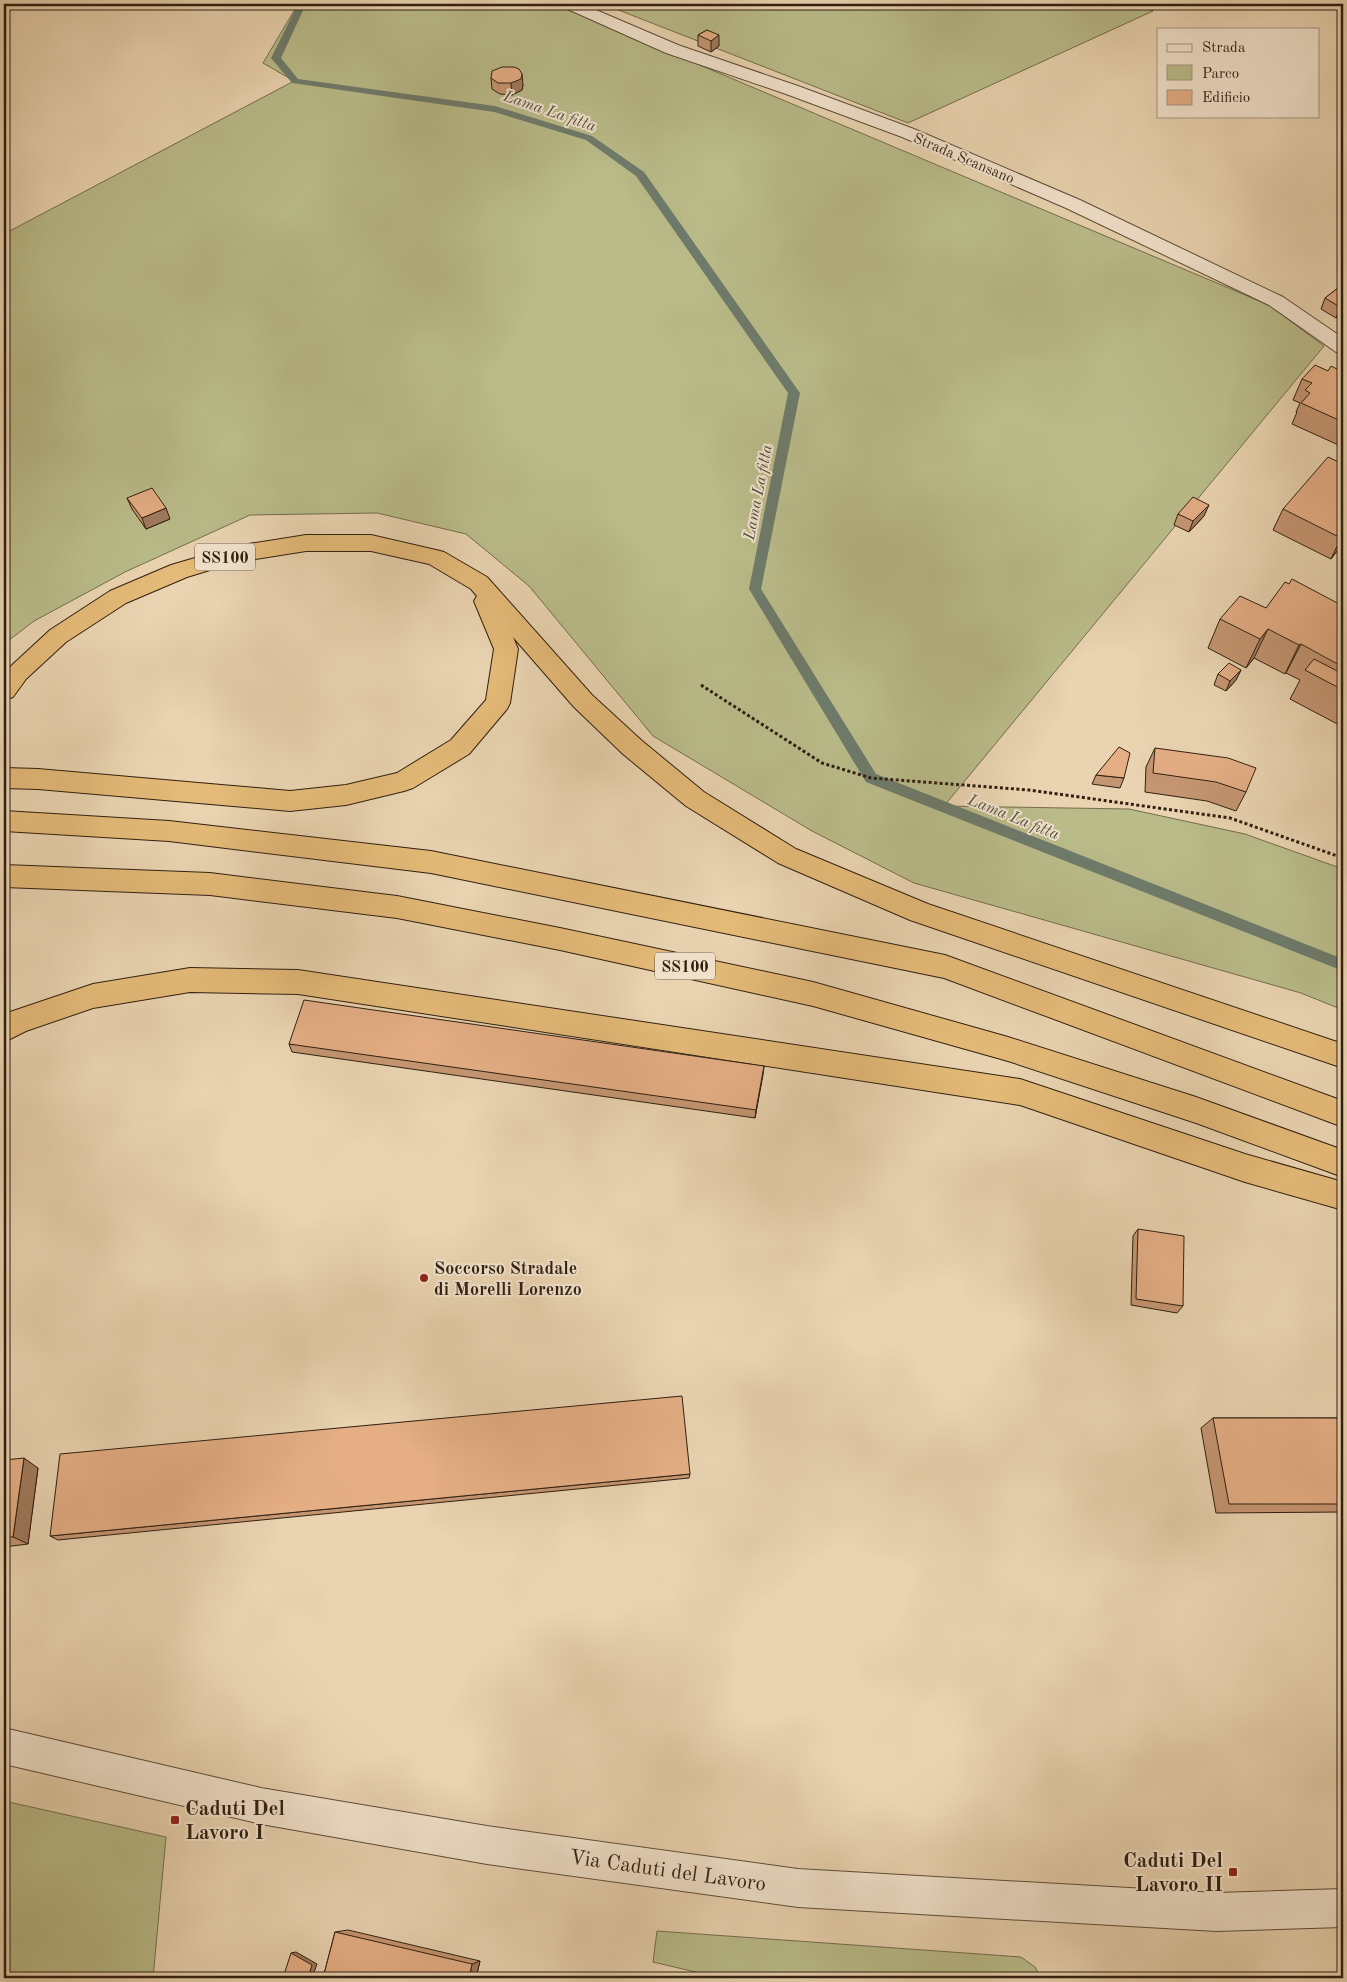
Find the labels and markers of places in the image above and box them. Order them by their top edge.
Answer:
place label: Soccorso Stradale di Morelli Lorenzo [434,1260,582,1299]
marker: Soccorso Stradale di Morelli Lorenzo [418,1272,430,1284]
place label: Caduti Del Lavoro I [185,1799,285,1844]
marker: Caduti Del Lavoro I [169,1814,181,1826]
place label: Caduti Del Lavoro II [1123,1851,1223,1896]
marker: Caduti Del Lavoro II [1227,1866,1239,1878]

